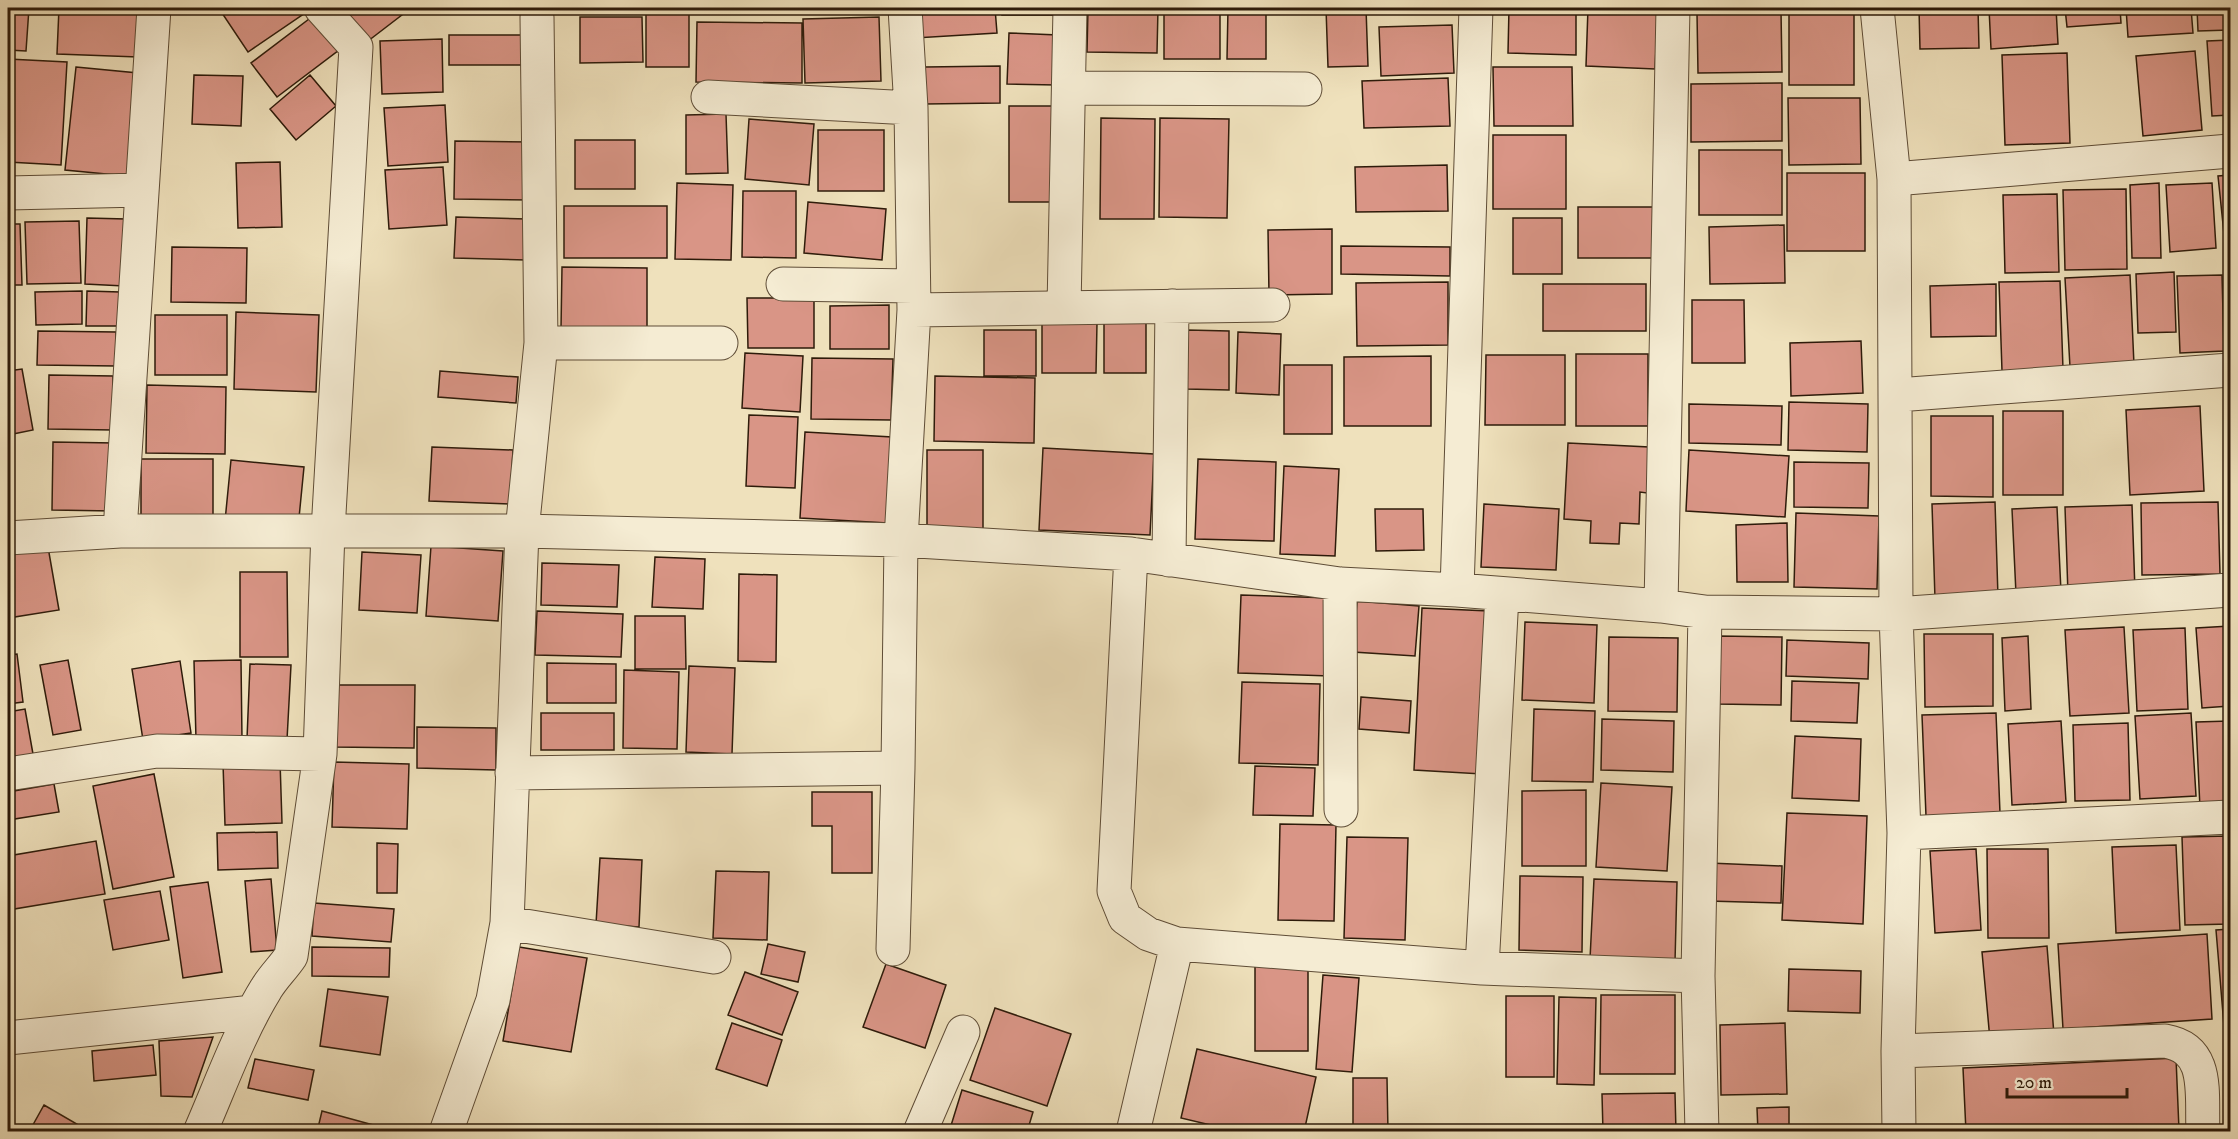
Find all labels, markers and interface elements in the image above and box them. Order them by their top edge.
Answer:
scale bar [2007,1061,2127,1099]
text: 20 m [2016,1072,2052,1094]

